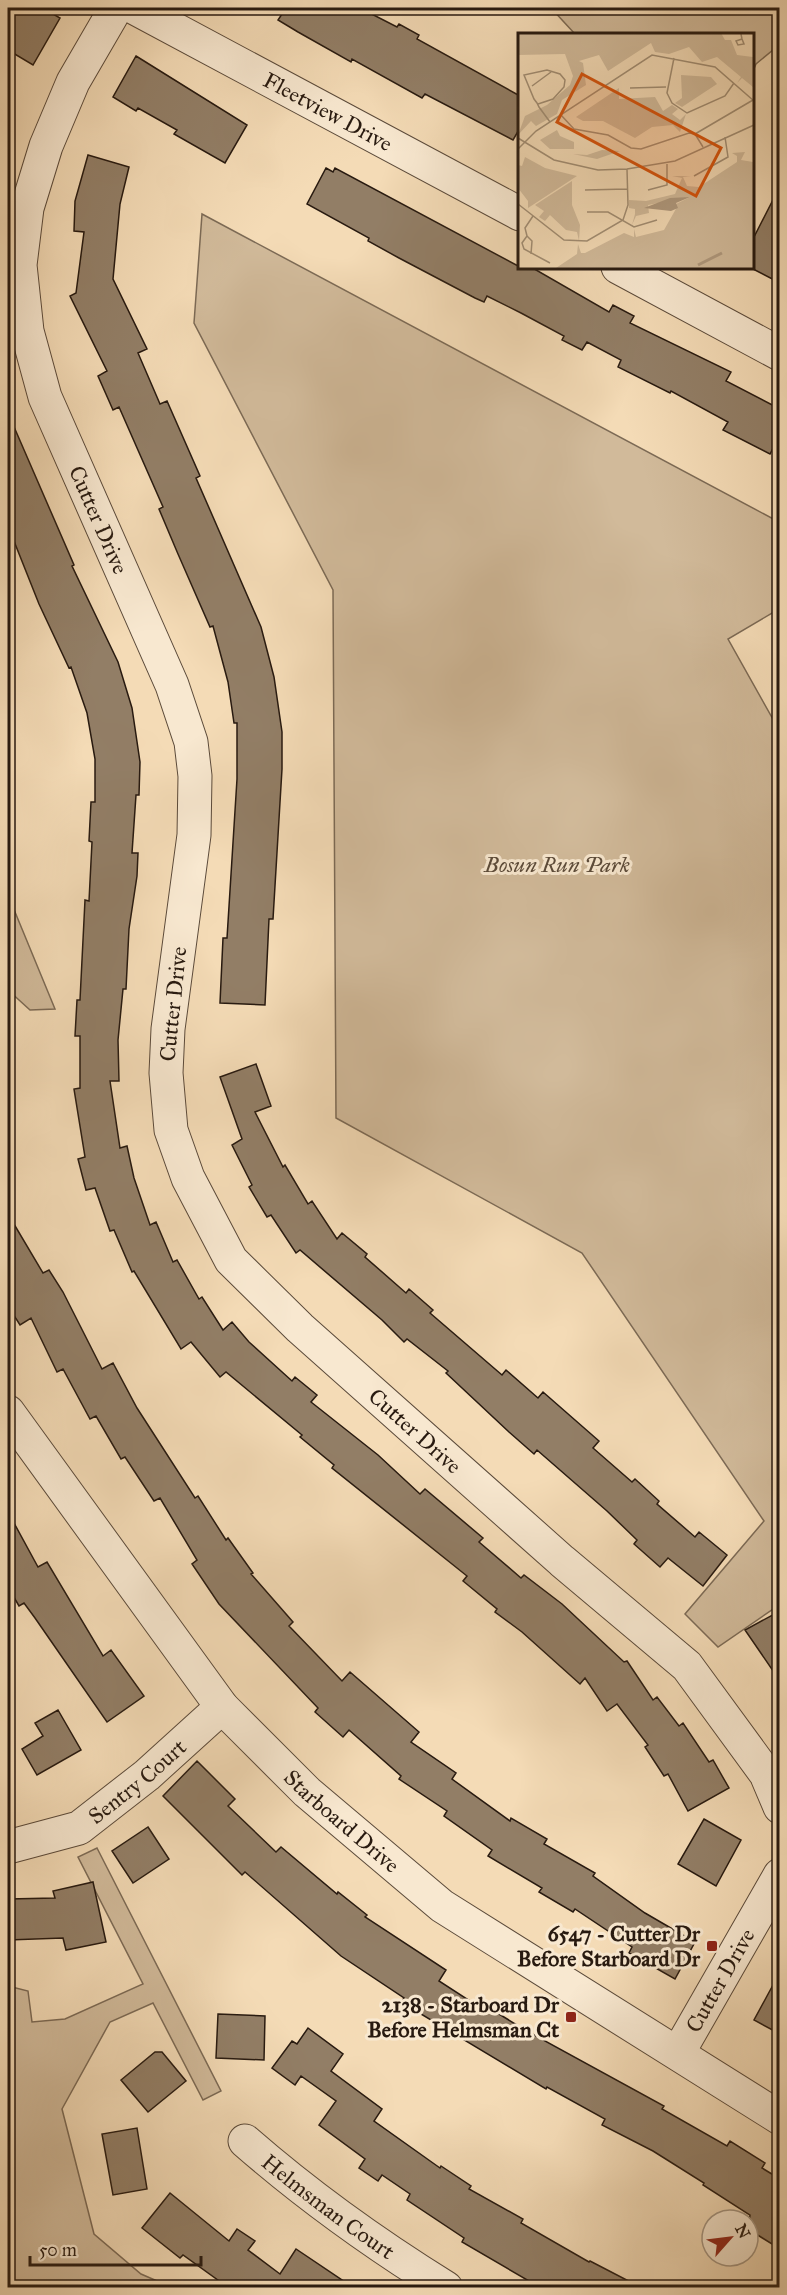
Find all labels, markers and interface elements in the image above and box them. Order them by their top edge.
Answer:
inset map [518,33,754,268]
street label: Fleetview Drive [259,66,397,157]
street label: Cutter Drive [63,461,135,578]
park label: Bosun Run Park [483,851,630,878]
street label: Cutter Drive [154,945,192,1063]
street label: Cutter Drive [363,1382,467,1479]
street label: Sentry Court [83,1733,192,1829]
street label: Starboard Drive [279,1764,405,1878]
place label: 6547 - Cutter Dr Before Starboard Dr [517,1920,701,1972]
street label: Cutter Drive [679,1923,760,2037]
marker: 6547 - Cutter Dr Before Starboard Dr [705,1939,719,1953]
place label: 2138 - Starboard Dr Before Helmsman Ct [367,1991,560,2043]
marker: 2138 - Starboard Dr Before Helmsman Ct [564,2010,578,2024]
street label: Helmsman Court [257,2148,400,2265]
north arrow [700,2208,760,2268]
text: N [731,2221,755,2242]
scale bar [30,2229,201,2267]
text: 50 m [39,2239,77,2261]

